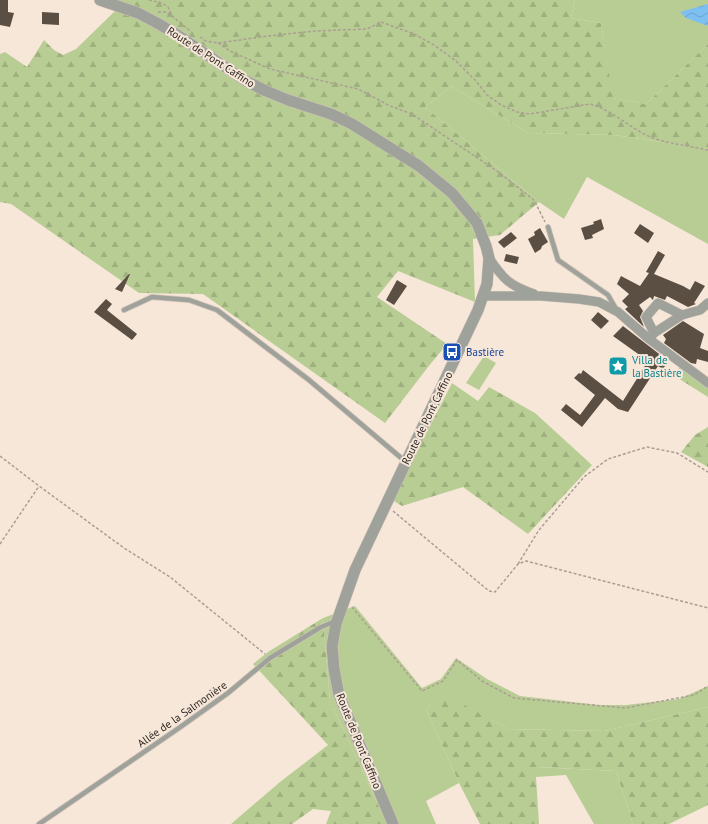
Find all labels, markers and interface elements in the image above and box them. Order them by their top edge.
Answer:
street label: Route de Pont Caffino [165,23,258,91]
bus stop icon: Bastière [441,341,463,363]
place label: Bastière [466,345,505,359]
place label: Villa de la Bastière [631,353,682,380]
place icon: Villa de la Bastière [607,355,629,377]
street label: Route de Pont Caffino [398,369,456,467]
street label: Allée de la Salmonière [135,678,230,750]
street label: Route de Pont Caffino [333,691,385,791]

